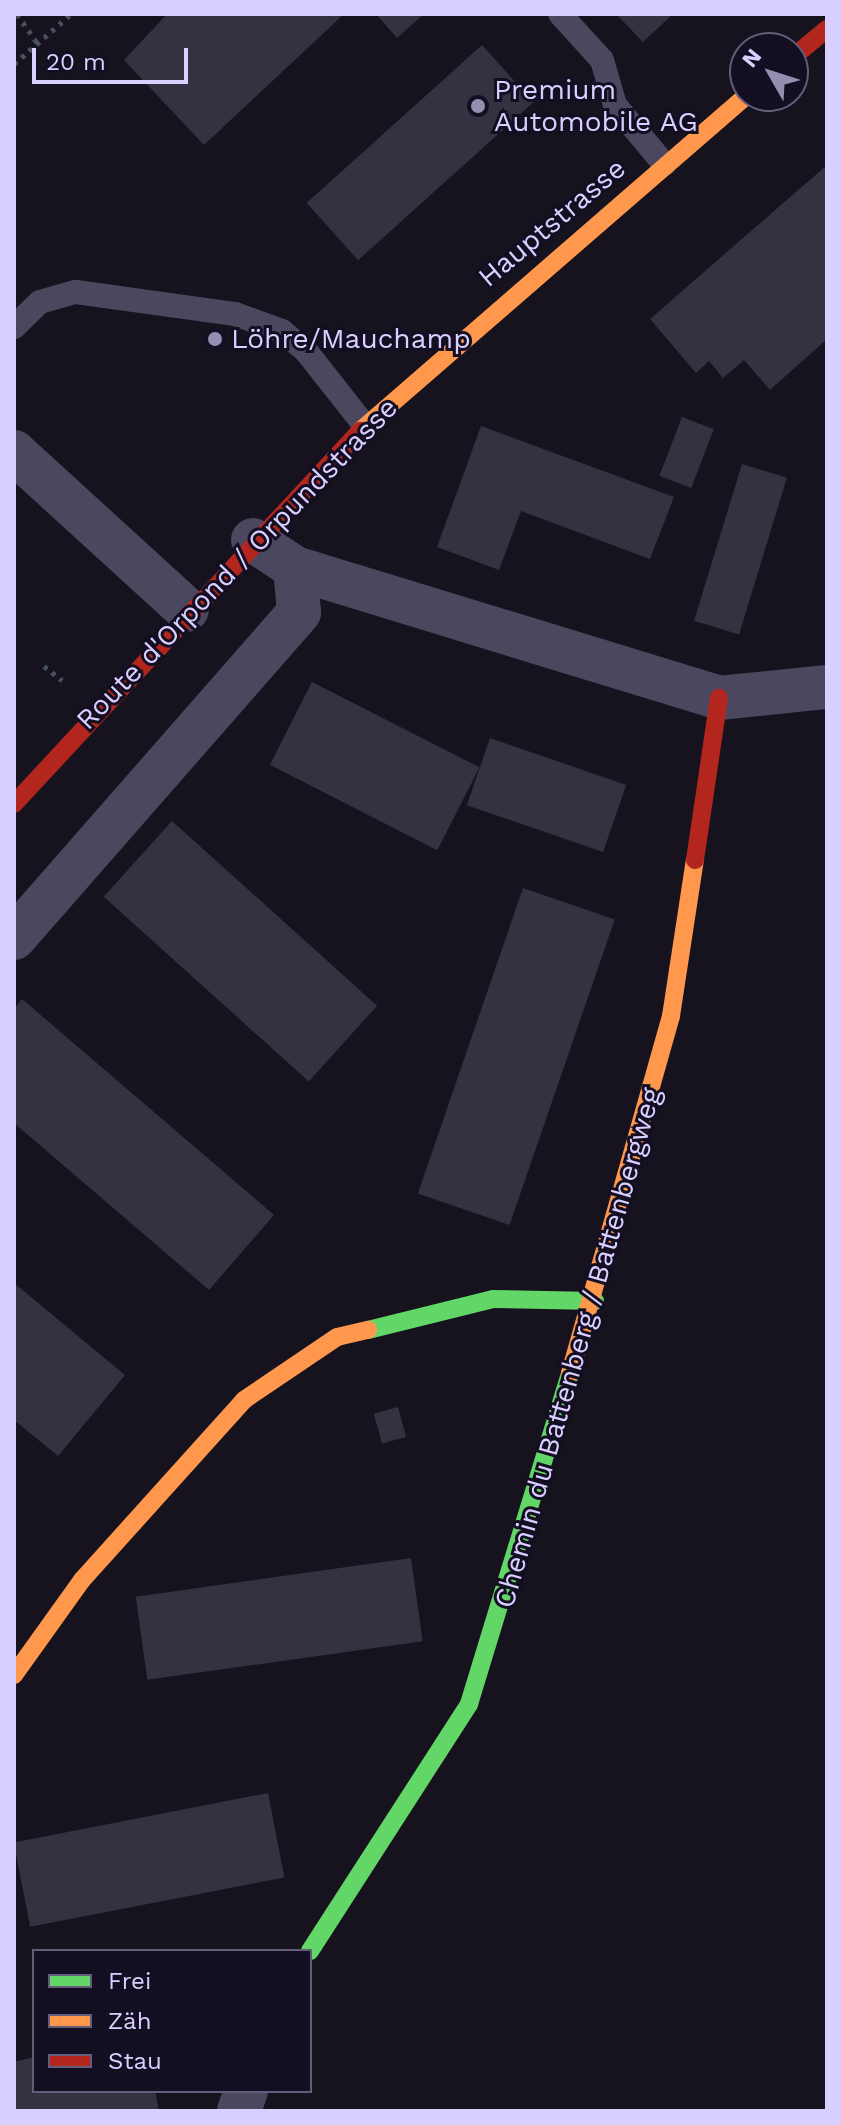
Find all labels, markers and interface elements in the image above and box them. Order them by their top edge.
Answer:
scale bar [36,32,192,82]
north arrow [729,32,809,112]
text: N [737,44,766,72]
text: 20 m [46,48,106,76]
place label: Premium Automobile AG [494,73,699,139]
marker: Premium Automobile AG [469,97,487,115]
street label: Hauptstrasse [472,152,632,294]
place label: Löhre/Mauchamp [231,322,471,356]
marker: Löhre/Mauchamp [206,330,224,348]
street label: Route d'Orpond / Orpundstrasse [69,391,405,737]
street label: Chemin du Battenberg / Battenbergweg [488,1084,668,1612]
legend [32,1949,312,2093]
text: Frei [108,1967,151,1995]
text: Zäh [108,2007,152,2035]
text: Stau [108,2047,162,2075]

